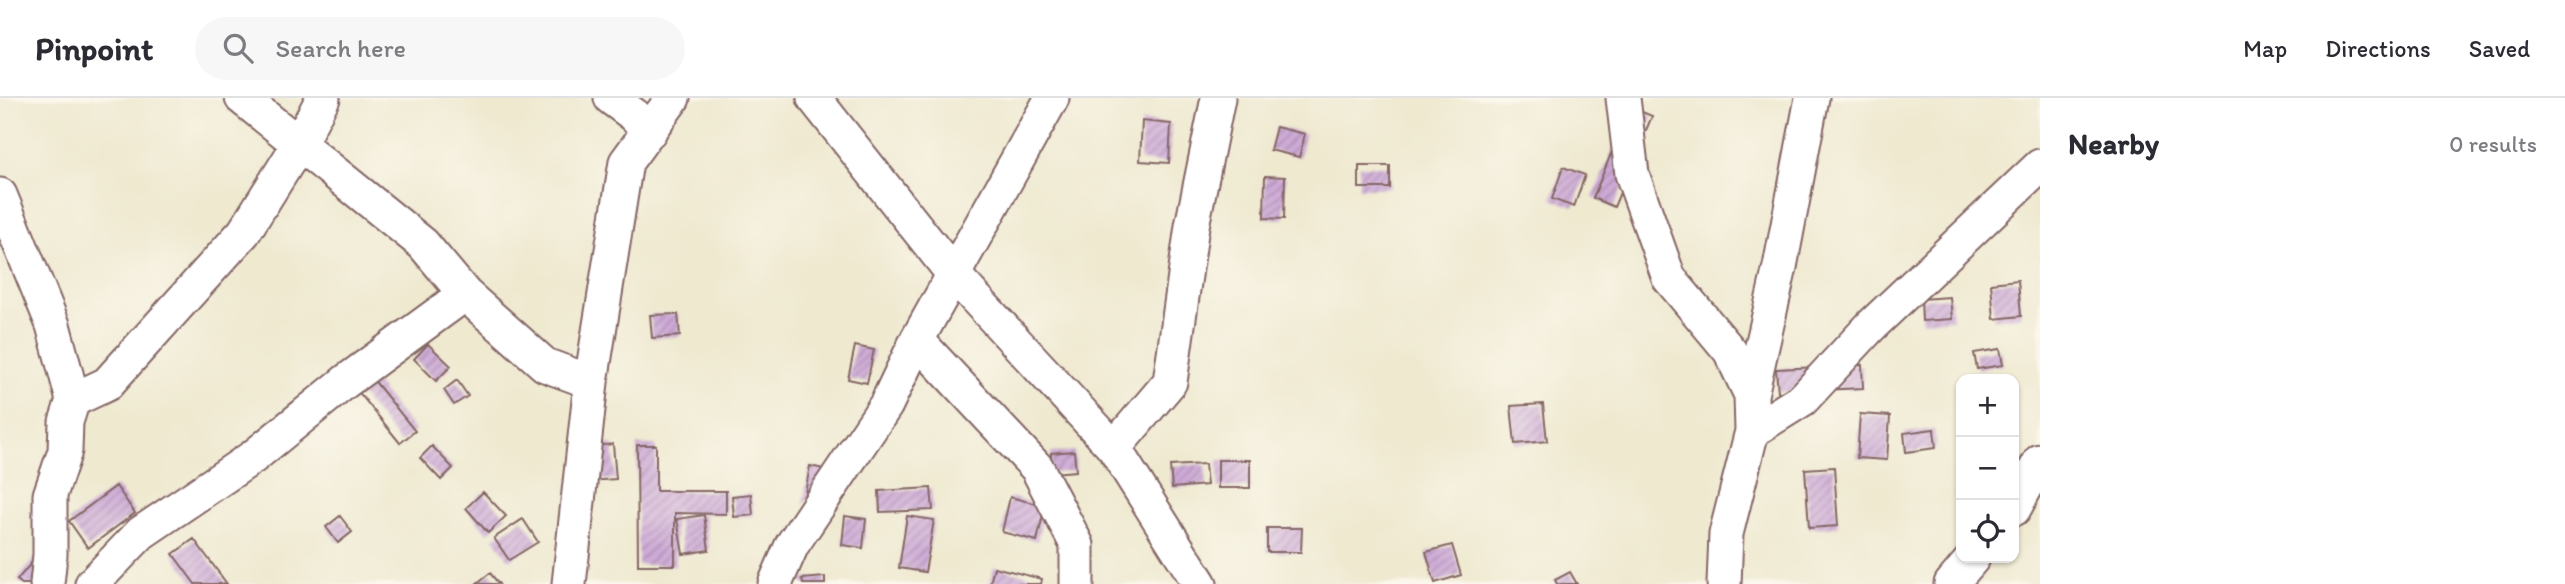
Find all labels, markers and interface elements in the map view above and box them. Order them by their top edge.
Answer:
search box [195,17,685,80]
text: Pinpoint [35,29,153,68]
icon: search [219,29,257,67]
text: Search here [275,32,406,64]
text: Map [2243,34,2287,63]
text: Directions [2325,34,2431,63]
text: Saved [2469,34,2530,63]
text: Nearby [2068,125,2159,162]
text: 0 results [2449,130,2537,158]
map controls [1956,374,2019,563]
button: + [1956,374,2019,437]
button: − [1956,437,2019,500]
button: locate [1956,500,2019,563]

